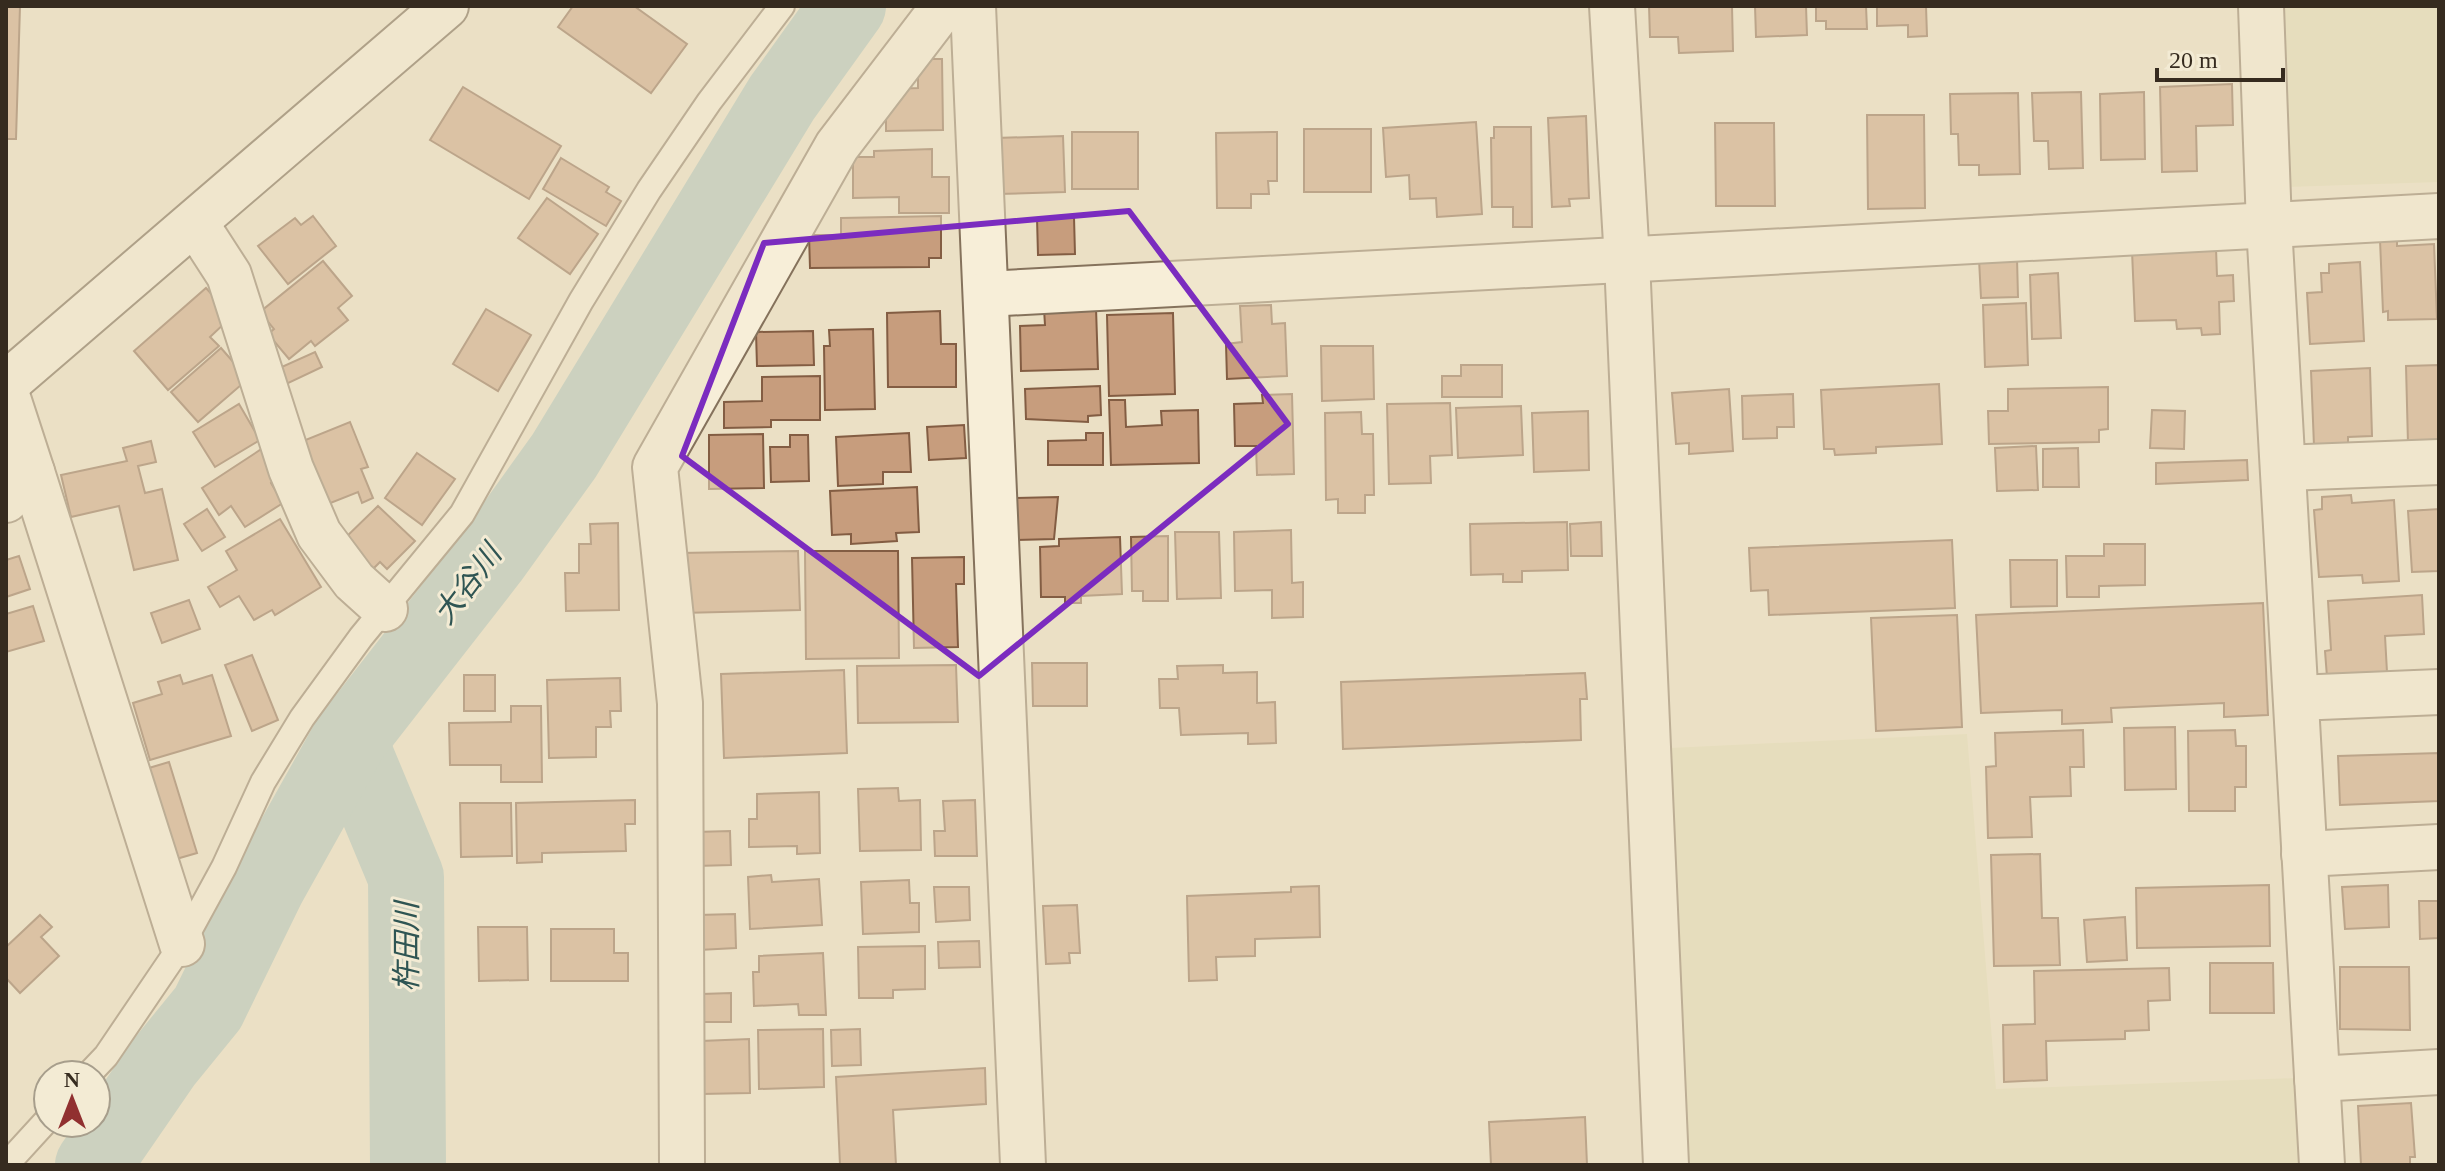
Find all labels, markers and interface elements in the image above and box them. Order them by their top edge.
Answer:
scale bar [2157,32,2283,82]
text: 20 m [2169,47,2218,73]
water label: 大谷川 [427,536,509,630]
water label: 杵田川 [390,899,423,992]
north arrow [32,1059,112,1139]
text: N [64,1067,80,1092]

